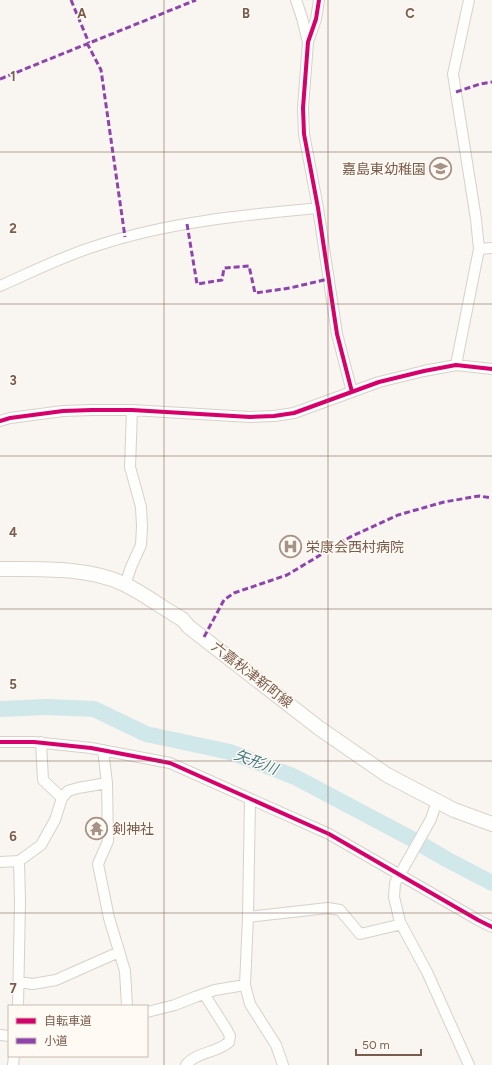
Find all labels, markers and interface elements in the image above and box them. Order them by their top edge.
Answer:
text: A [77,6,87,21]
text: B [242,6,250,21]
text: C [405,6,415,21]
text: 1 [10,69,16,84]
school or university icon: 嘉島東幼稚園 [428,156,454,182]
place label: 嘉島東幼稚園 [342,161,426,178]
text: 2 [9,221,17,236]
text: 3 [9,373,17,388]
text: 4 [9,525,17,540]
hospital icon: 栄康会西村病院 [277,534,303,560]
place label: 栄康会西村病院 [306,539,404,556]
street label: 六嘉秋津新町線 [208,638,296,712]
text: 5 [9,677,17,692]
water label: 矢形川 [232,746,282,779]
temple icon: 剣神社 [83,816,109,842]
place label: 剣神社 [112,821,154,838]
text: 6 [9,829,17,844]
text: 7 [9,981,17,996]
legend [8,1005,148,1057]
text: 自転車道 [44,1014,92,1028]
scale bar [356,1031,421,1057]
text: 小道 [44,1034,68,1048]
text: 50 m [362,1038,390,1052]

